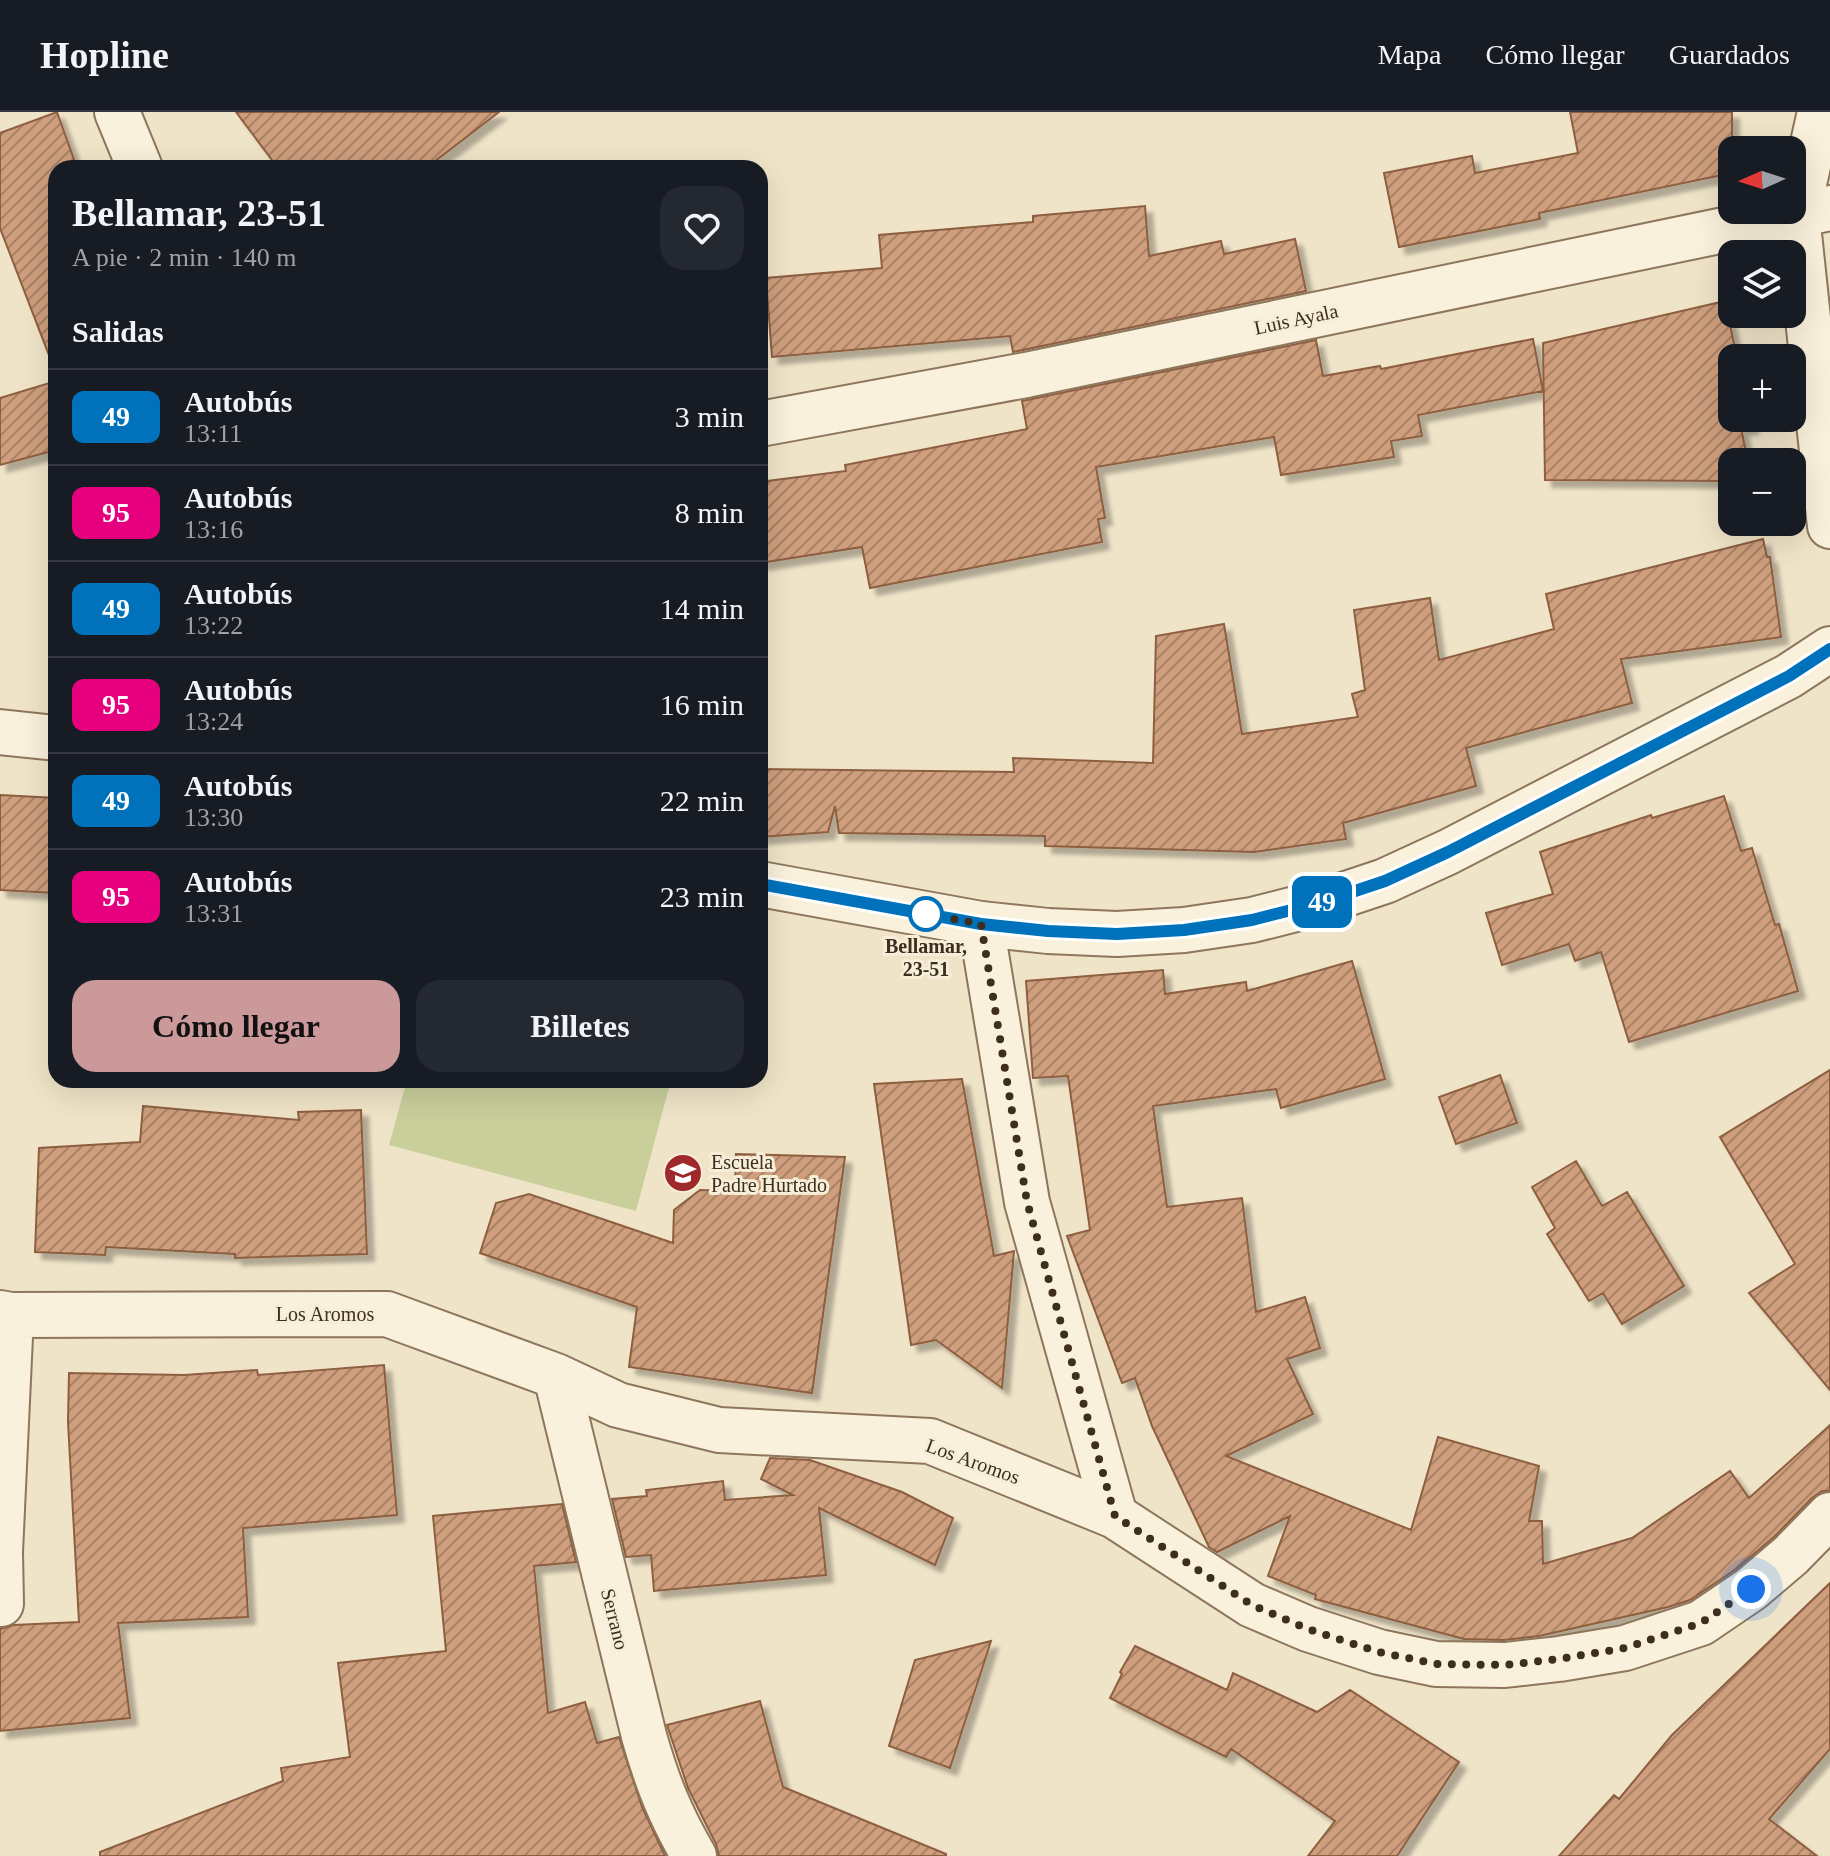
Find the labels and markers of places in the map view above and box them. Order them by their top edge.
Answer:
marker: Bellamar, 23-51 [909,897,943,931]
place label: Bellamar, 23-51 [885,935,967,980]
place label: Escuela Padre Hurtado [711,1151,827,1196]
school or university icon: Escuela Padre Hurtado [662,1152,704,1194]

